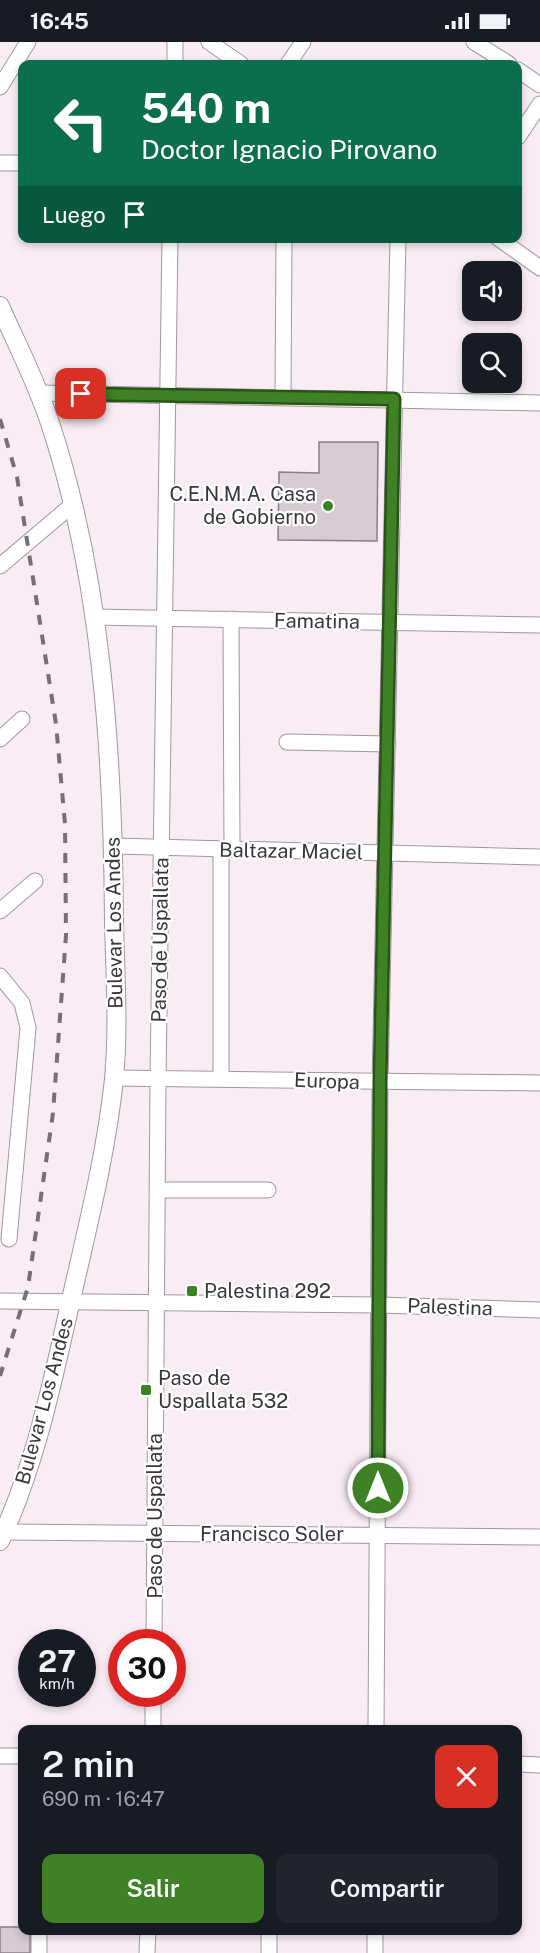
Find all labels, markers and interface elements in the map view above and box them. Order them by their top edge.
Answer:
text: 16:45 [30,8,89,34]
text: 540 m [141,83,271,132]
icon: left [42,84,120,162]
text: Doctor Ignacio Pirovano [141,133,438,165]
icon: arrive [118,198,151,231]
text: Luego [42,202,106,228]
map controls [462,261,522,393]
button: sound [462,261,522,321]
button: search [462,333,522,393]
pin [55,368,106,419]
icon: arrive [64,377,97,410]
place label: C.E.N.M.A. Casa de Gobierno [169,482,316,529]
marker: C.E.N.M.A. Casa de Gobierno [321,499,335,513]
street label: Famatina [274,608,360,634]
street label: Bulevar Los Andes [101,837,127,1009]
street label: Baltazar Maciel [219,838,363,864]
street label: Paso de Uspallata [147,857,173,1023]
street label: Europa [294,1068,360,1094]
place label: Palestina 292 [204,1279,331,1303]
marker: Palestina 292 [185,1284,199,1298]
street label: Palestina [407,1294,493,1320]
street label: Bulevar Los Andes [10,1315,78,1487]
place label: Paso de Uspallata 532 [158,1366,288,1413]
marker: Paso de Uspallata 532 [139,1383,153,1397]
street label: Paso de Uspallata [143,1433,167,1599]
position arrow [346,1456,410,1520]
street label: Francisco Soler [200,1522,344,1546]
speed limit sign: 30 [108,1629,186,1707]
text: 27 [38,1643,76,1679]
text: km/h [39,1675,75,1692]
text: 2 min [42,1743,135,1785]
button: close [435,1745,498,1808]
text: 690 m · 16:47 [42,1787,165,1811]
button: Salir [42,1854,264,1923]
button: Compartir [276,1854,498,1923]

